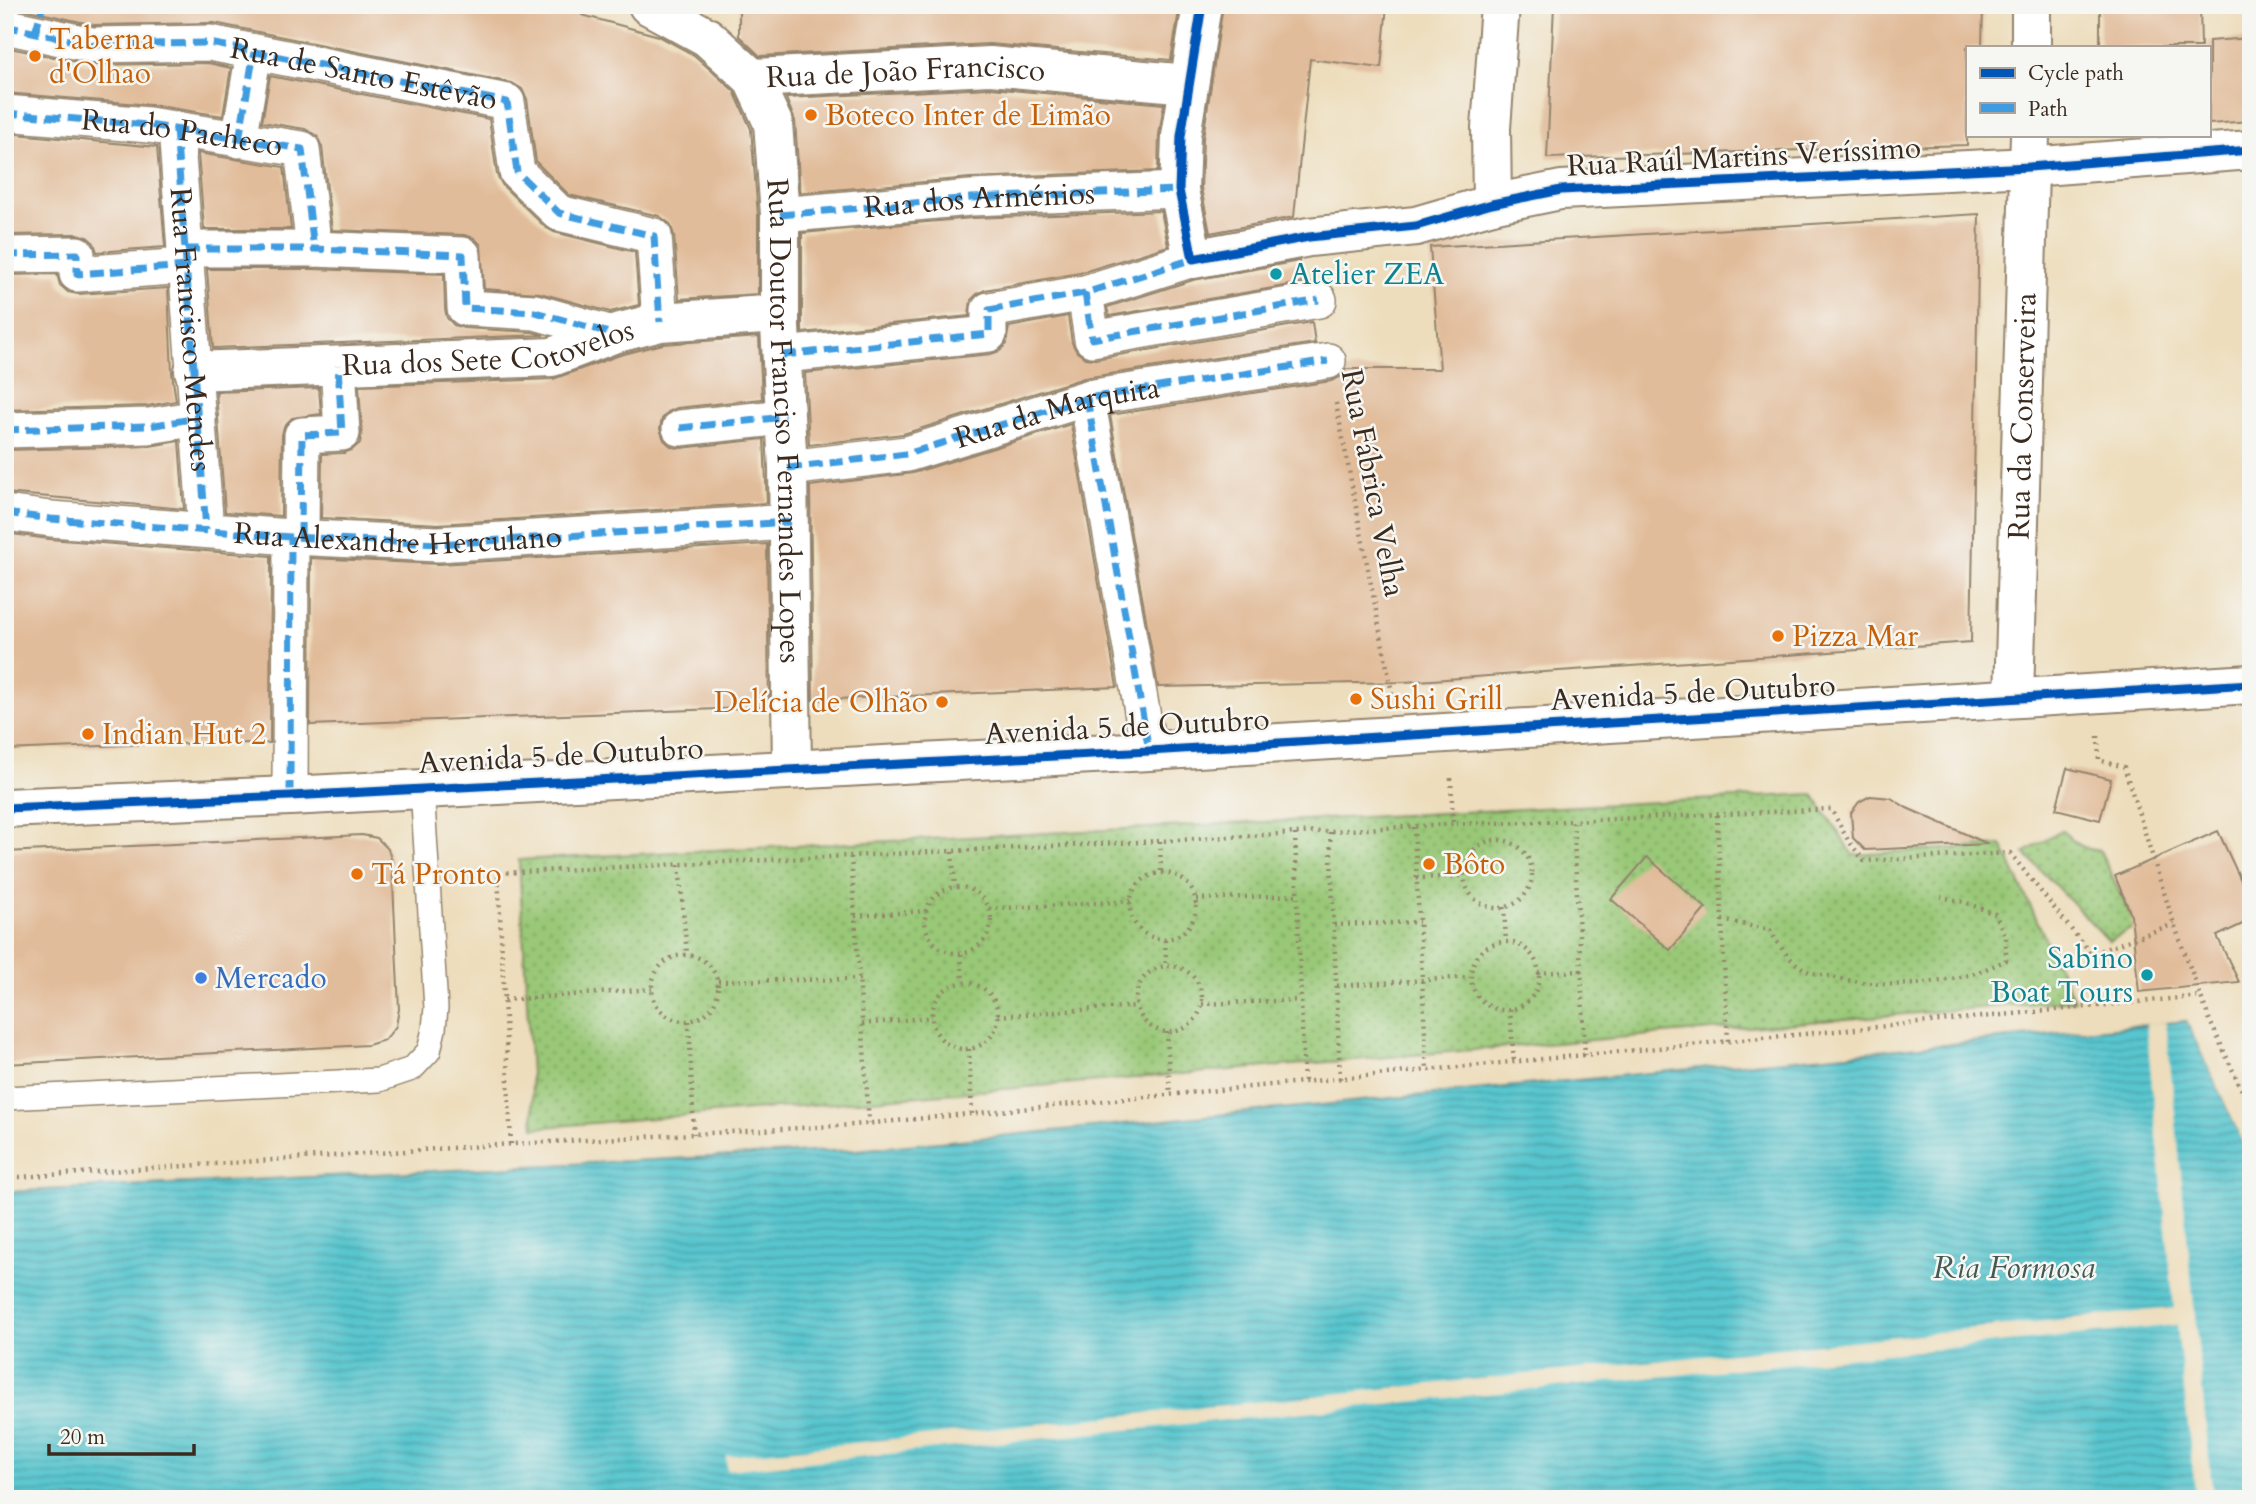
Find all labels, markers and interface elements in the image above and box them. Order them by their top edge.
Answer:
place label: Taberna d'Olhao [49,19,155,94]
street label: Rua de Santo Estêvão [227,27,501,120]
street label: Rua de João Francisco [765,45,1047,98]
legend [1966,46,2210,136]
marker: Taberna d'Olhao [27,48,43,64]
text: Cycle path [2028,59,2124,88]
place label: Boteco Inter de Limão [825,95,1111,136]
text: Path [2028,95,2068,124]
street label: Rua do Pacheco [80,99,286,166]
marker: Boteco Inter de Limão [803,107,819,123]
street label: Rua Raúl Martins Veríssimo [1566,127,1922,187]
street label: Rua dos Arménios [862,173,1096,228]
street label: Rua Doutor Franciso Fernandes Lopes [757,177,811,664]
street label: Rua Francisco Mendes [160,186,222,473]
place label: Atelier ZEA [1290,254,1445,295]
marker: Atelier ZEA [1268,266,1284,282]
street label: Rua da Conserveira [1998,292,2046,540]
street label: Rua dos Sete Cotovelos [341,309,638,386]
street label: Rua Fábrica Velha [1331,366,1415,600]
street label: Rua da Marquita [949,367,1162,459]
street label: Rua Alexandre Herculano [232,512,563,565]
place label: Pizza Mar [1792,616,1918,657]
marker: Pizza Mar [1770,628,1786,644]
street label: Avenida 5 de Outubro [1549,665,1837,721]
place label: Sushi Grill [1370,679,1503,720]
place label: Delícia de Olhão [714,682,928,723]
marker: Sushi Grill [1348,691,1364,707]
marker: Delícia de Olhão [934,694,950,710]
street label: Avenida 5 de Outubro [983,699,1271,755]
place label: Indian Hut 2 [102,714,266,755]
marker: Indian Hut 2 [80,726,96,742]
street label: Avenida 5 de Outubro [417,728,705,784]
place label: Bôto [1443,844,1505,885]
place label: Tá Pronto [371,854,502,895]
marker: Bôto [1421,856,1437,872]
marker: Tá Pronto [349,866,365,882]
place label: Sabino Boat Tours [1990,938,2133,1013]
place label: Mercado [215,958,327,999]
marker: Sabino Boat Tours [2139,967,2155,983]
marker: Mercado [193,970,209,986]
water label: Ria Formosa [1933,1246,2095,1290]
scale bar [49,1413,194,1457]
text: 20 m [60,1423,105,1452]

